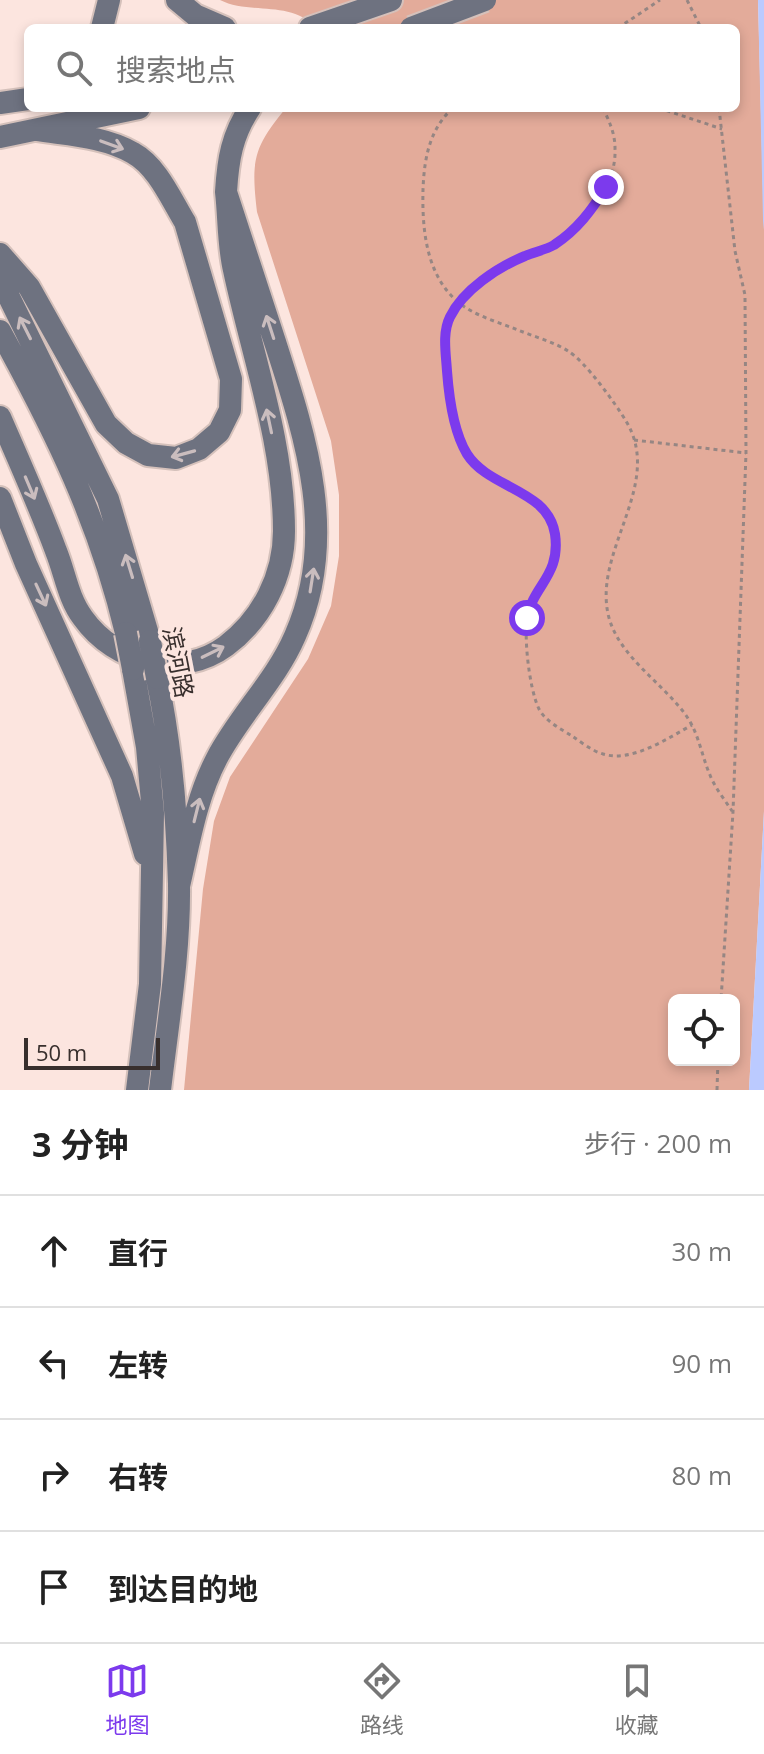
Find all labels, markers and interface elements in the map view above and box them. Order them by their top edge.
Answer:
search box [24,24,740,112]
icon: search [52,46,96,90]
text: 搜索地点 [116,49,236,90]
one-way arrow [99,139,124,153]
route end [588,169,624,205]
one-way arrow [262,314,277,340]
one-way arrow [17,317,33,341]
one-way arrow [261,409,276,435]
one-way arrow [171,447,197,462]
one-way arrow [24,476,39,500]
one-way arrow [121,554,135,579]
one-way arrow [305,567,320,593]
one-way arrow [34,583,49,607]
route start [509,600,545,636]
street label: 滨河路 [156,624,202,700]
one-way arrow [200,644,224,659]
one-way arrow [190,798,205,823]
map controls [668,994,740,1066]
button: locate [668,994,740,1066]
scale bar [24,1034,160,1070]
text: 50 m [36,1037,87,1067]
text: 3 分钟 [32,1121,128,1167]
text: 步行 · 200 m [584,1125,732,1161]
icon: ahead [32,1229,76,1273]
text: 直行 [108,1232,168,1273]
text: 30 m [671,1233,732,1269]
icon: left [32,1341,76,1385]
text: 左转 [108,1344,168,1385]
text: 90 m [671,1345,732,1381]
icon: right [32,1453,76,1497]
text: 右转 [108,1456,168,1497]
text: 80 m [671,1457,732,1493]
icon: arrive [32,1565,76,1609]
text: 到达目的地 [108,1568,258,1609]
tab: 地图 [105,1659,149,1739]
tab: 路线 [360,1659,404,1739]
tab: 收藏 [615,1659,659,1739]

